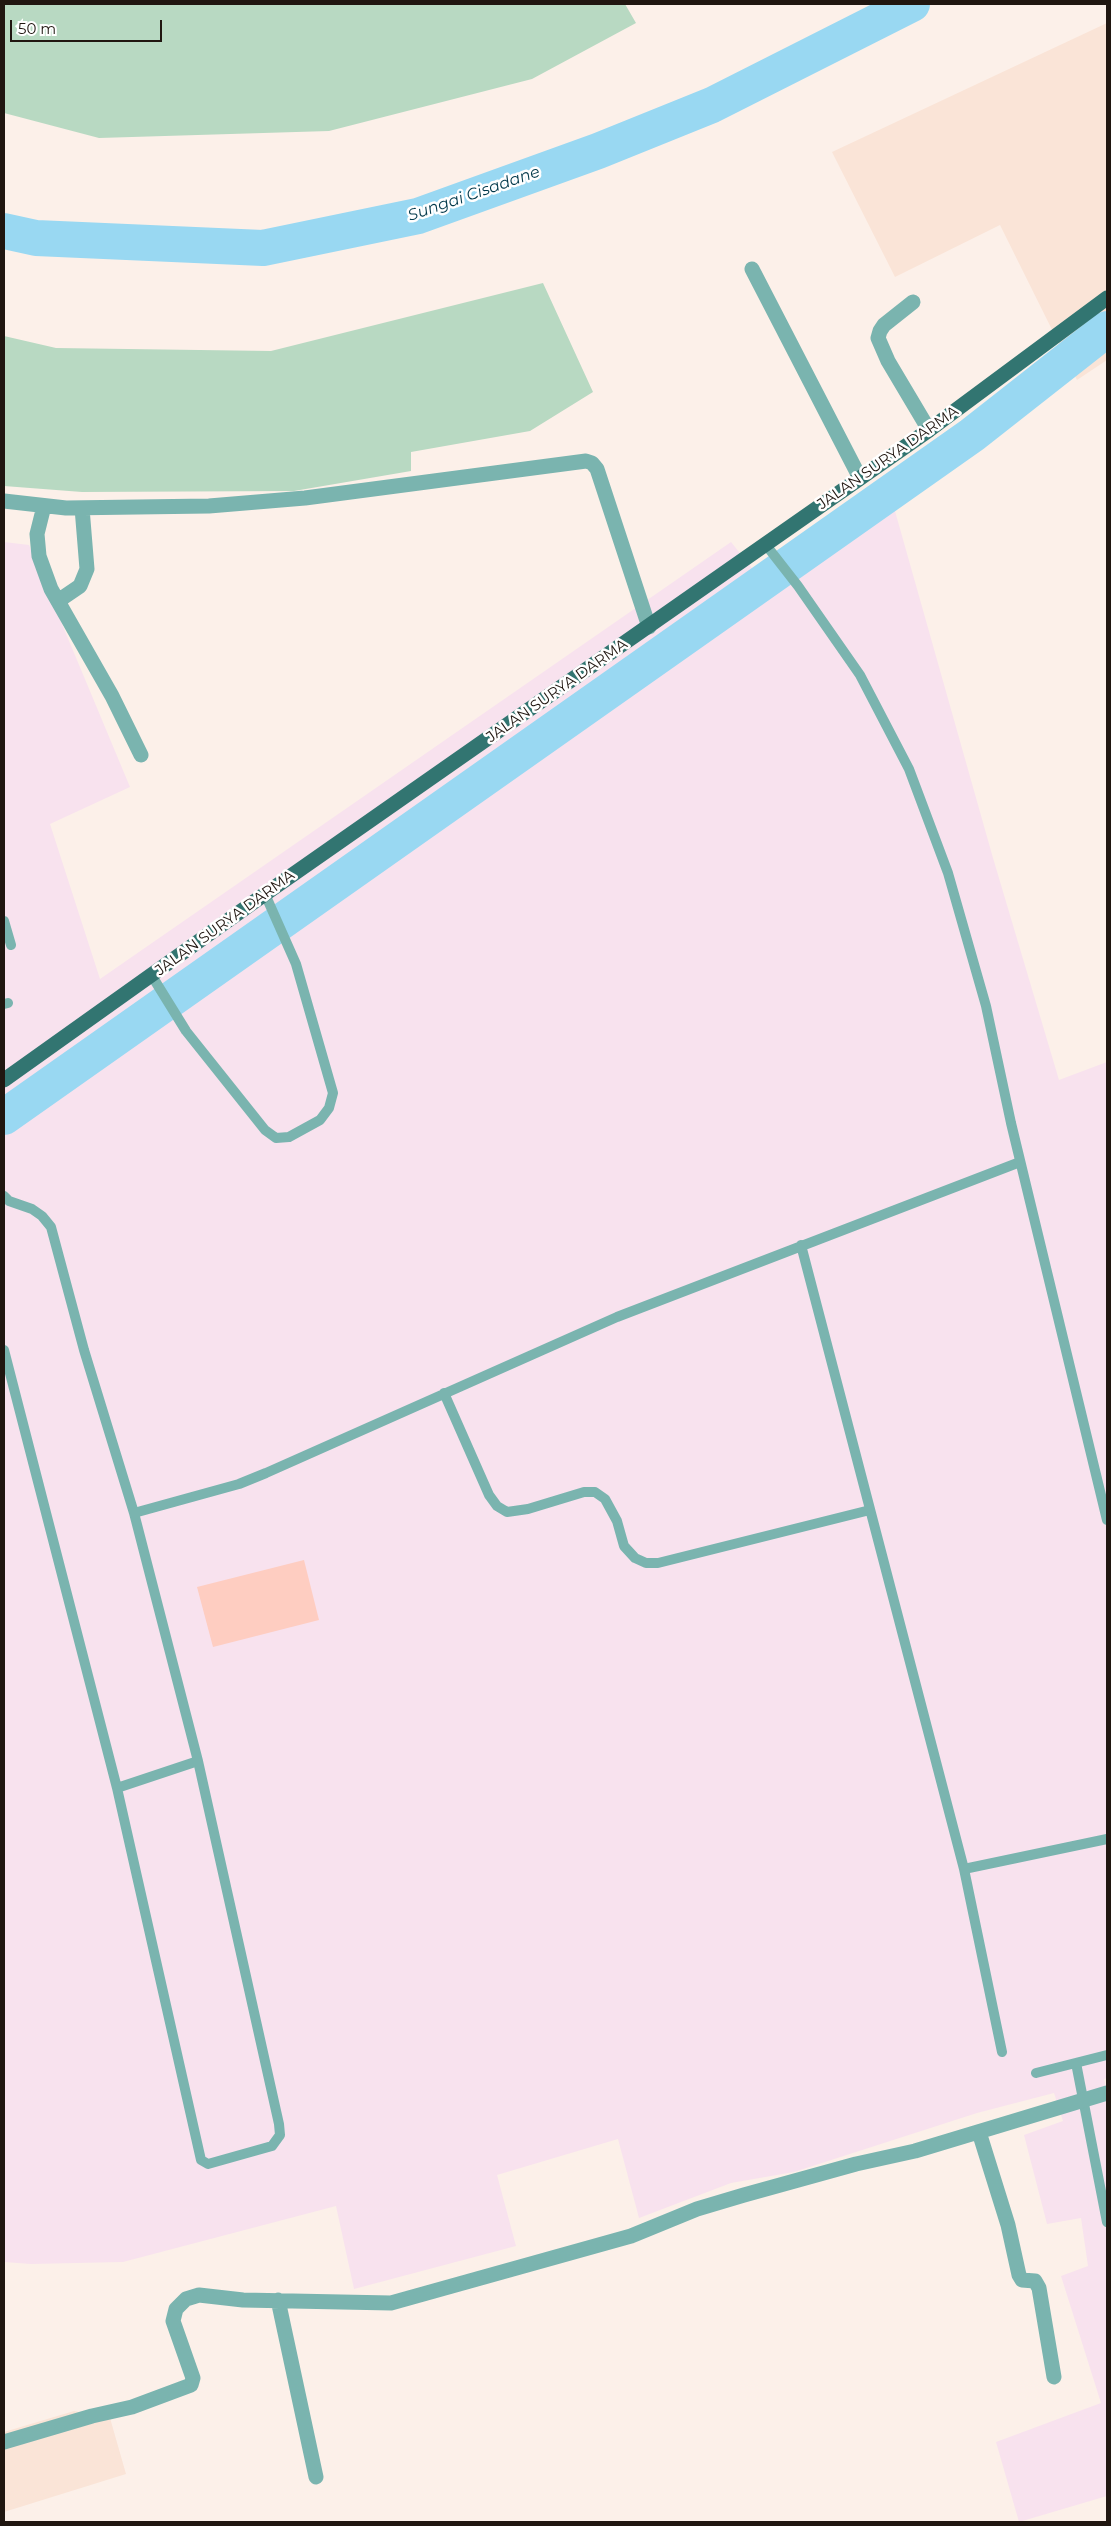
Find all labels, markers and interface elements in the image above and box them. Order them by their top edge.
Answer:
scale bar [12,10,165,42]
text: 50 m [18,19,56,38]
water label: Sungai Cisadane [405,162,543,226]
street label: JALAN SURYA DARMA [814,402,962,514]
street label: JALAN SURYA DARMA [483,635,631,747]
street label: JALAN SURYA DARMA [152,866,298,980]

